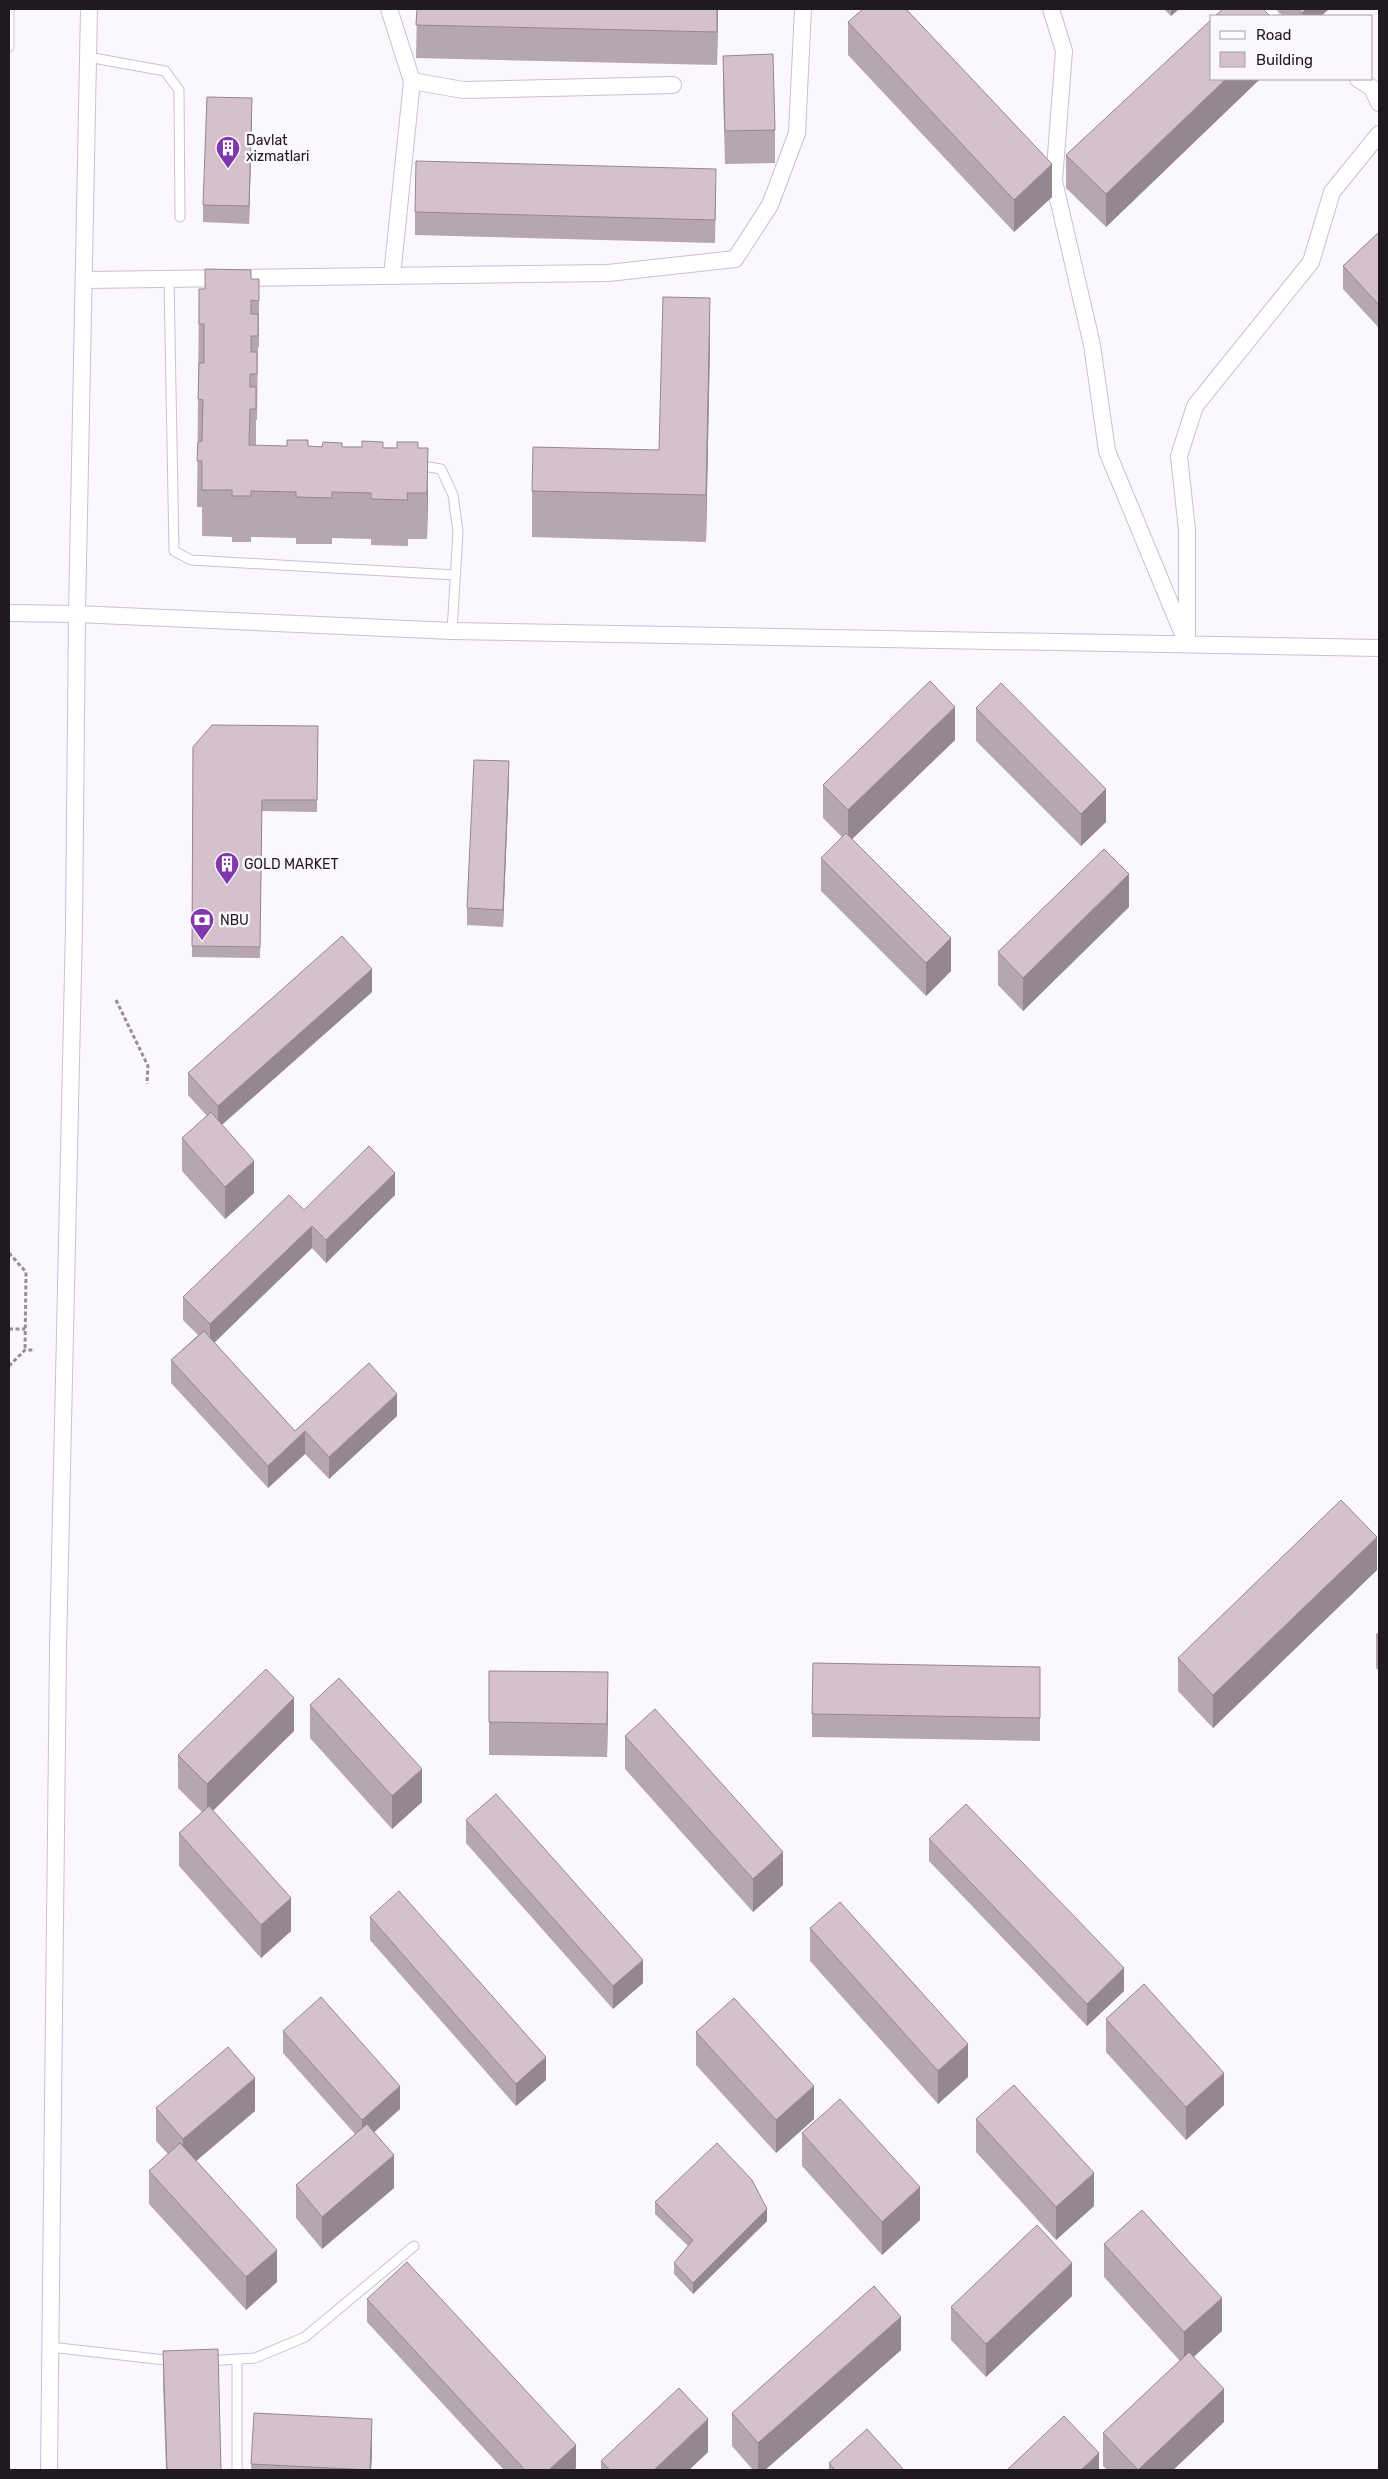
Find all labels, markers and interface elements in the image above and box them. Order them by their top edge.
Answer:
legend [1210,15,1373,80]
text: Road [1256,26,1292,44]
text: Building [1256,51,1313,69]
place label: Davlat xizmatlari [246,132,309,165]
building icon: Davlat xizmatlari [215,135,241,169]
building icon: GOLD MARKET [214,851,240,885]
place label: GOLD MARKET [244,856,339,873]
bank icon: NBU [189,907,215,941]
place label: NBU [220,912,249,929]

